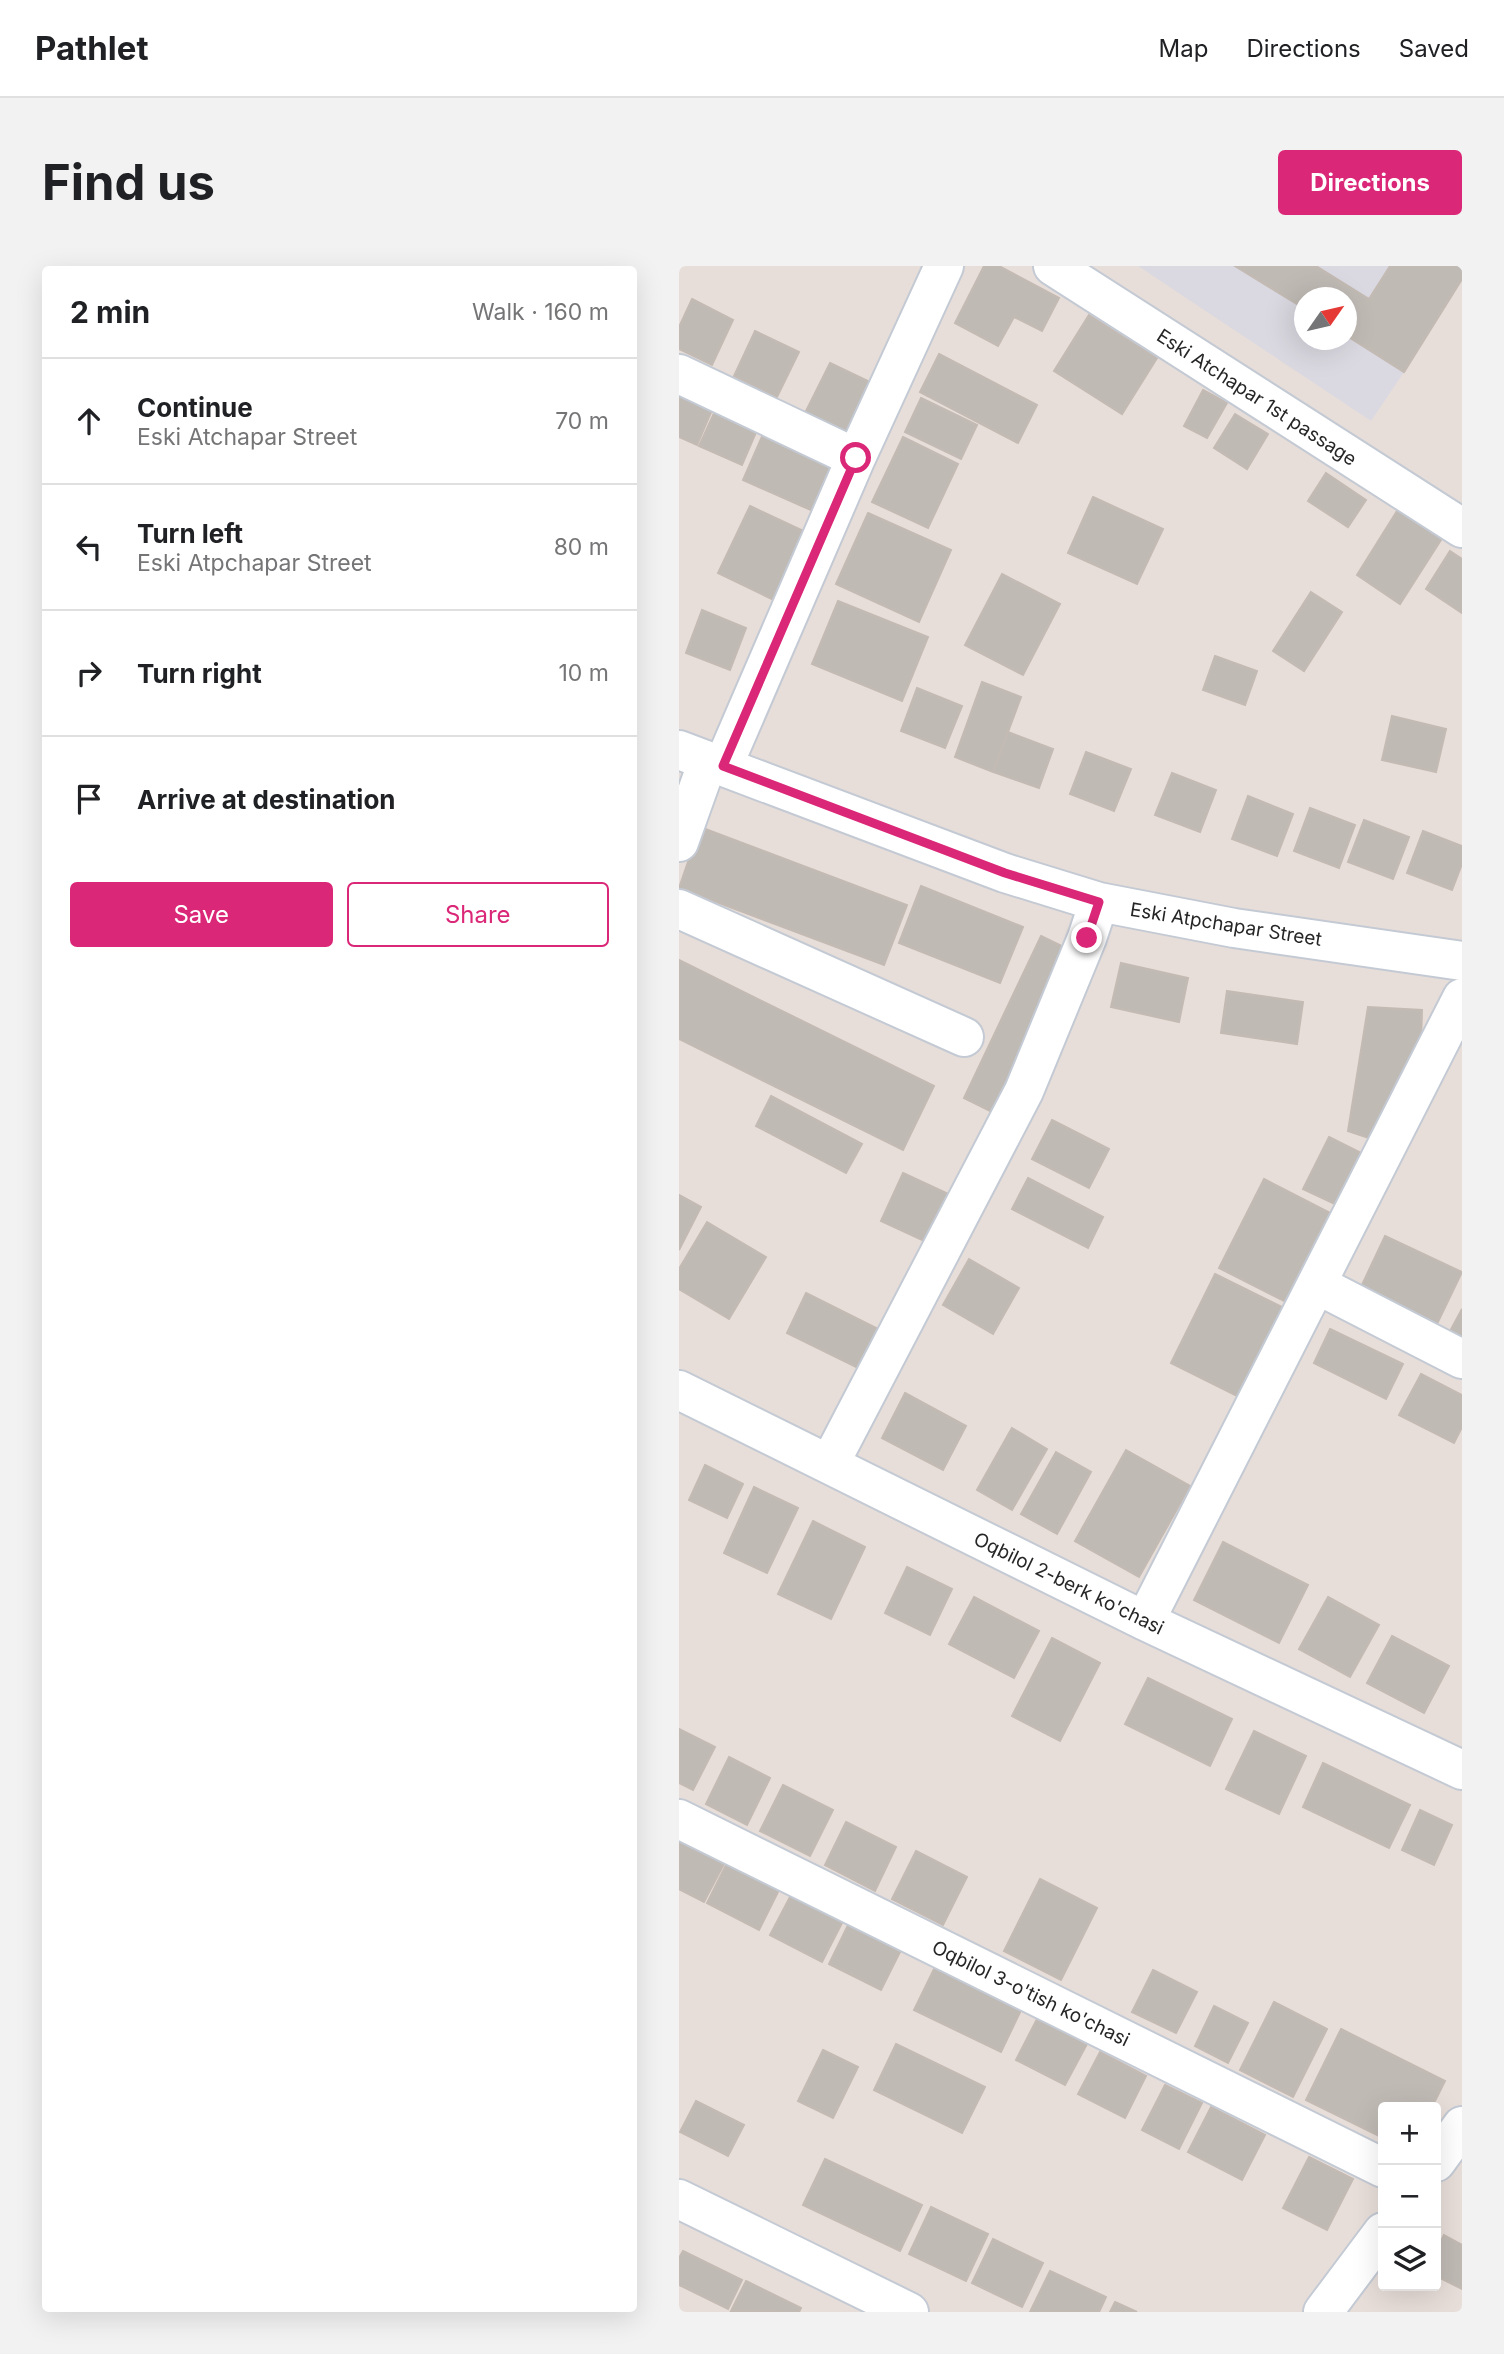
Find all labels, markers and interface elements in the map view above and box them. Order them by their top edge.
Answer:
text: Pathlet [35,28,149,68]
text: Map [1159,34,1208,63]
text: Directions [1246,34,1361,63]
text: Saved [1399,34,1469,63]
button: Directions [1278,150,1462,215]
text: Find us [42,153,215,212]
north arrow [1294,287,1357,350]
text: 2 min [70,294,150,330]
text: Walk · 160 m [472,298,609,326]
street label: Eski Atchapar 1st passage [1153,324,1361,471]
text: Continue [137,392,253,423]
icon: ahead [70,402,108,440]
text: 70 m [555,407,609,435]
text: Eski Atchapar Street [137,423,357,451]
route start [840,442,871,473]
text: Turn left [137,518,243,549]
icon: left [70,528,108,566]
text: 80 m [554,533,609,561]
text: Eski Atpchapar Street [137,549,372,577]
icon: right [70,654,108,692]
text: Turn right [137,658,262,689]
text: 10 m [559,659,609,687]
icon: arrive [70,780,108,818]
text: Arrive at destination [137,784,396,815]
button: Save [70,882,333,947]
button: Share [347,882,609,947]
street label: Eski Atpchapar Street [1128,898,1323,951]
route end [1071,922,1102,953]
street label: Oqbilol 2-berk ko'chasi [970,1527,1168,1639]
street label: Oqbilol 3-o'tish ko'chasi [928,1936,1133,2051]
map controls [1378,2102,1441,2291]
button: + [1378,2102,1441,2165]
button: − [1378,2165,1441,2228]
button: layers [1378,2228,1441,2291]

